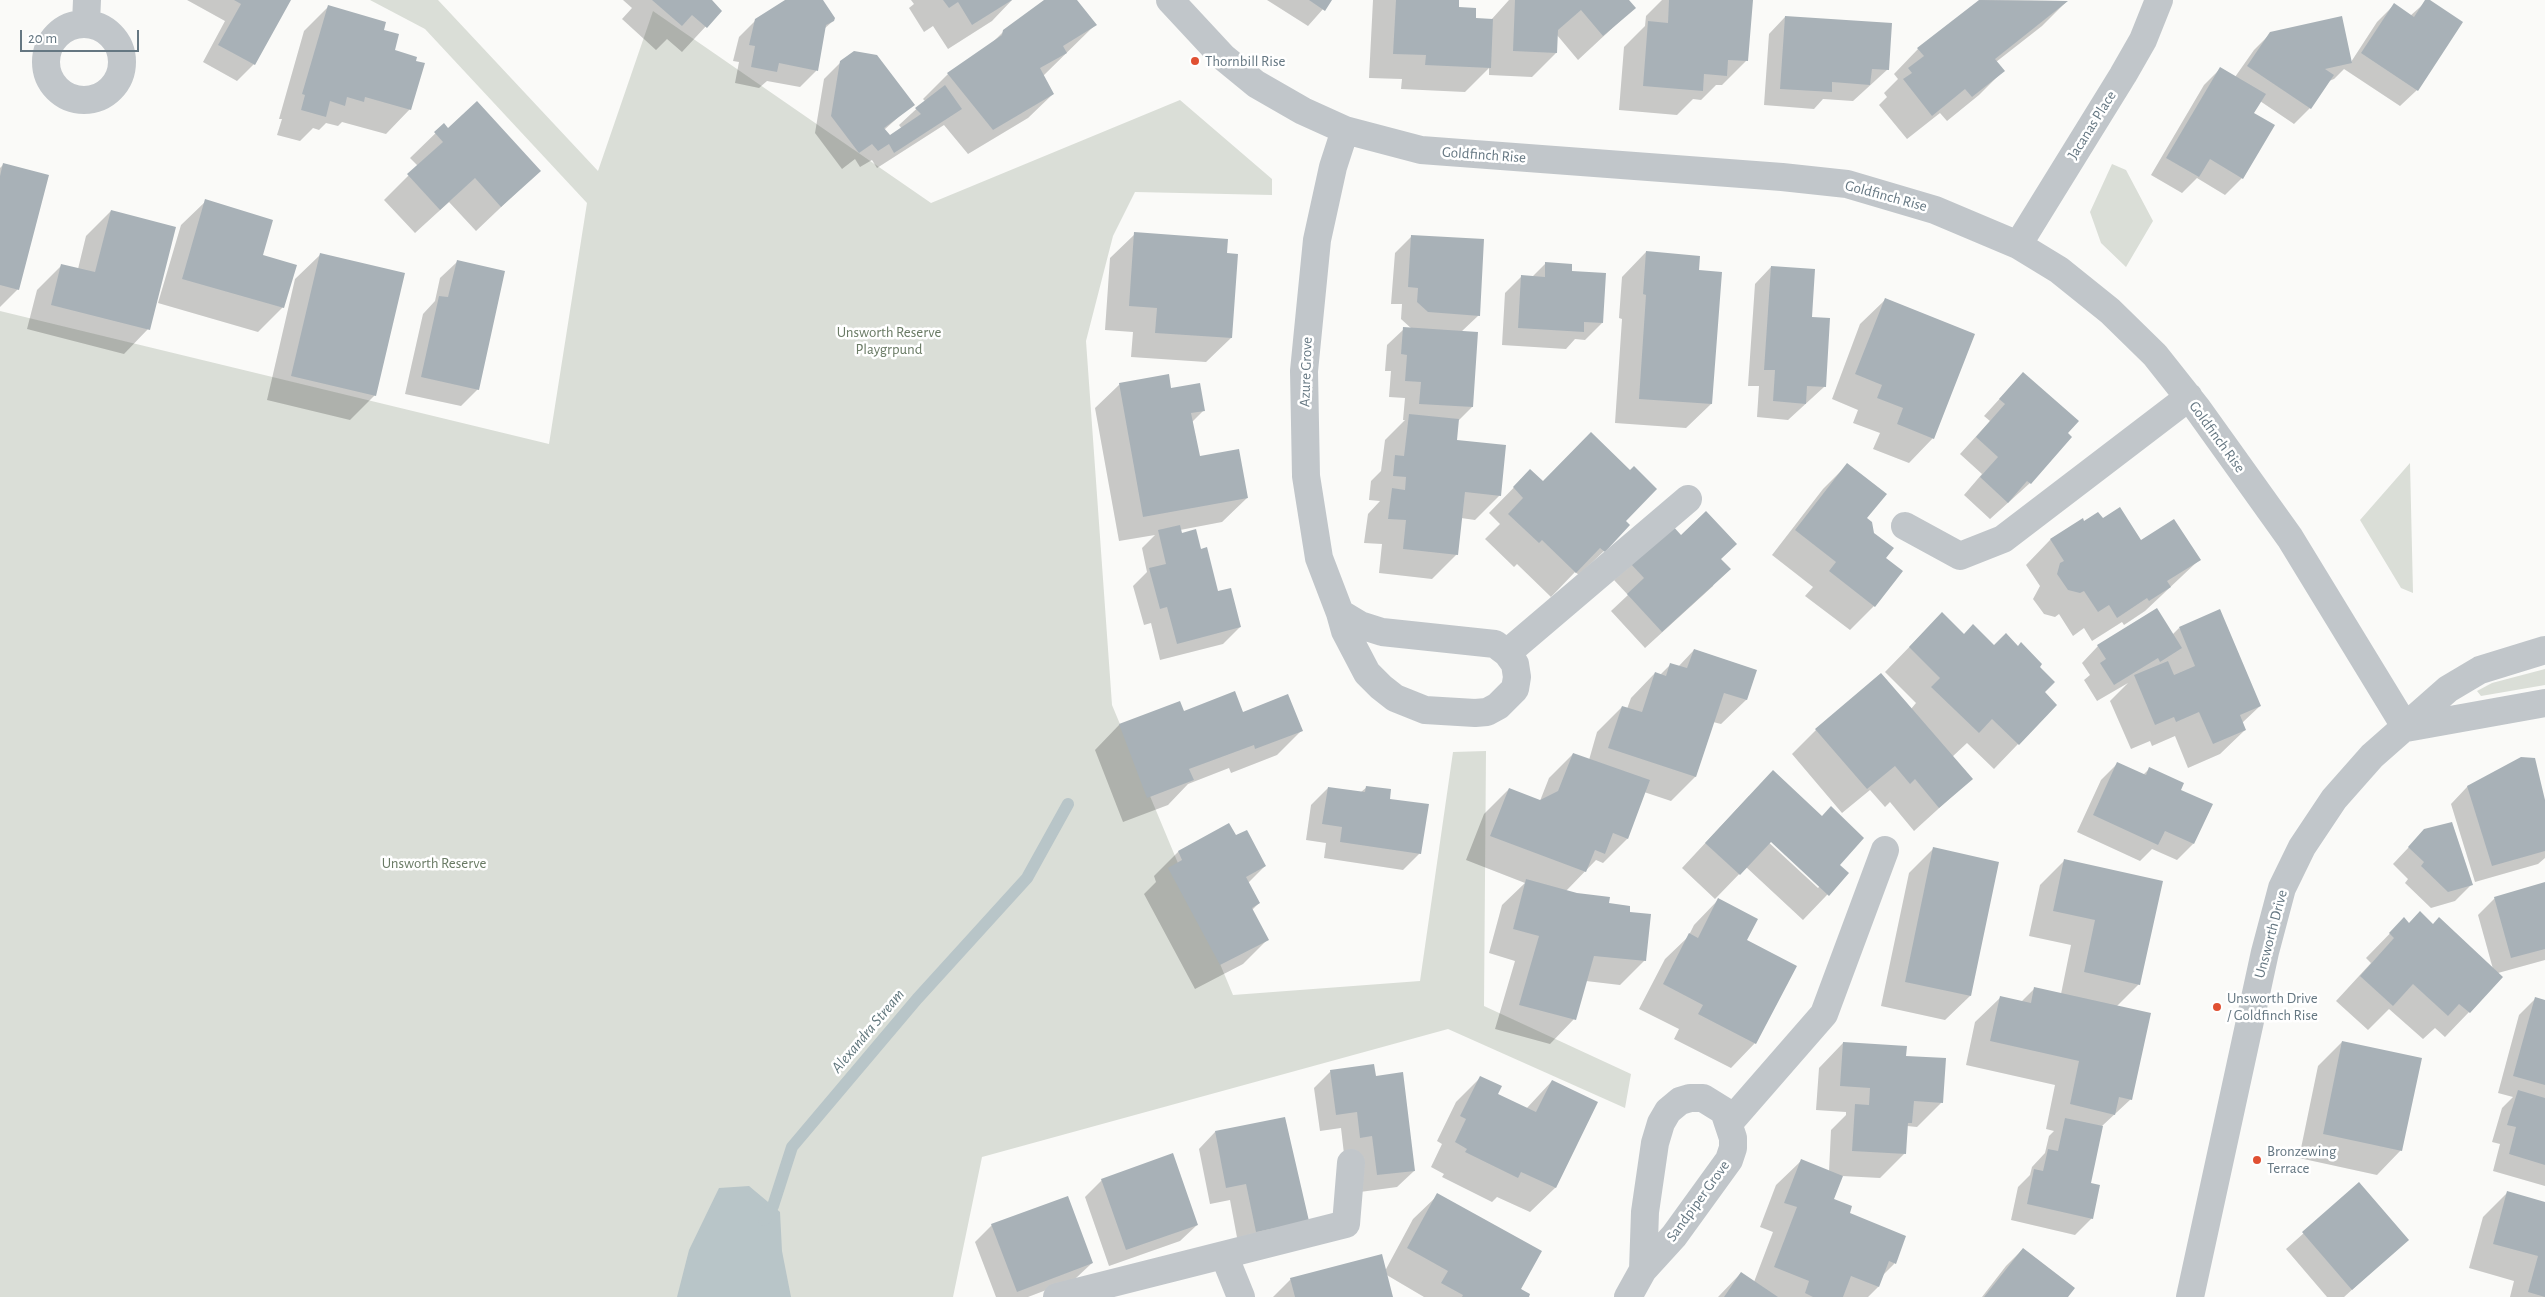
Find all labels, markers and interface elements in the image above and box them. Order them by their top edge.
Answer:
scale bar [22,20,141,52]
text: 20 m [28,31,57,46]
place label: Thornbill Rise [1205,52,1285,70]
marker: Thornbill Rise [1189,55,1201,67]
street label: Jacanas Place [2064,87,2120,163]
street label: Goldfinch Rise [1441,143,1527,167]
street label: Goldfinch Rise [1843,176,1929,216]
park label: Unsworth Reserve Playgrpund [837,323,941,358]
street label: Azure Grove [1296,337,1316,407]
street label: Goldfinch Rise [2185,398,2249,476]
park label: Unsworth Reserve [382,854,486,872]
street label: Unsworth Drive [2251,888,2291,980]
water label: Alexandra Stream [827,985,909,1077]
place label: Unsworth Drive / Goldfinch Rise [2227,989,2318,1024]
marker: Unsworth Drive / Goldfinch Rise [2211,1001,2223,1013]
place label: Bronzewing Terrace [2267,1142,2336,1177]
marker: Bronzewing Terrace [2251,1154,2263,1166]
street label: Sandpiper Grove [1663,1157,1733,1245]

